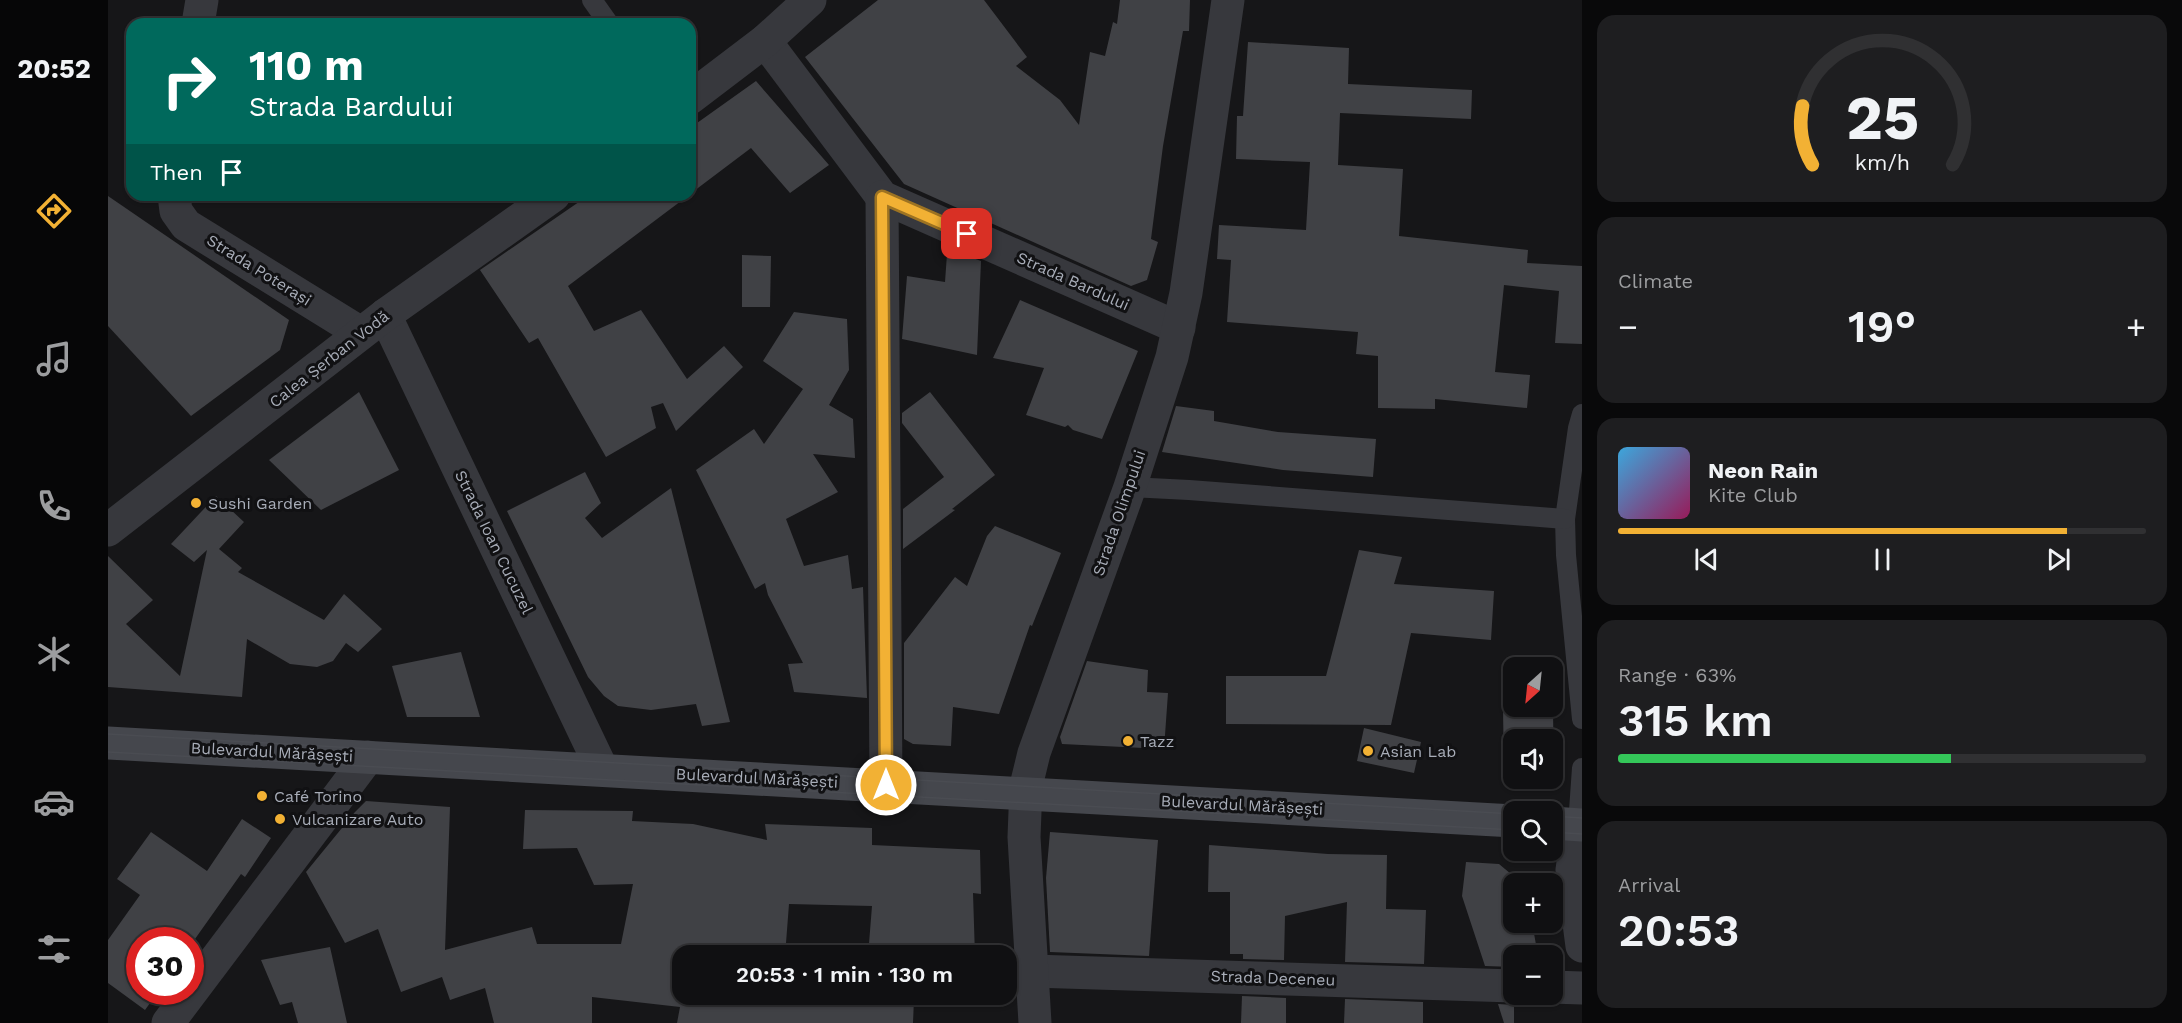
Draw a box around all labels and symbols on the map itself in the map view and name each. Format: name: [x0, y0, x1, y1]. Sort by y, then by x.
pin: [941, 208, 992, 259]
street label: Strada Poterași: [203, 230, 315, 310]
street label: Strada Bardului: [1014, 248, 1132, 314]
street label: Calea Șerban Vodă: [265, 306, 393, 412]
street label: Strada Olimpului: [1089, 448, 1149, 578]
street label: Strada Ioan Cucuzel: [451, 467, 537, 617]
place label: Sushi Garden: [208, 494, 312, 513]
marker: Sushi Garden: [189, 496, 203, 510]
north arrow: [1503, 657, 1563, 717]
place label: Tazz: [1140, 732, 1174, 751]
marker: Tazz: [1121, 734, 1135, 748]
street label: Bulevardul Mărășești: [190, 738, 354, 766]
place label: Asian Lab: [1380, 742, 1456, 761]
marker: Asian Lab: [1361, 744, 1375, 758]
position arrow: [854, 753, 918, 817]
street label: Bulevardul Mărășești: [675, 764, 839, 792]
place label: Café Torino: [274, 787, 362, 806]
marker: Café Torino: [255, 789, 269, 803]
street label: Bulevardul Mărășești: [1160, 791, 1324, 819]
place label: Vulcanizare Auto: [292, 810, 423, 829]
marker: Vulcanizare Auto: [273, 812, 287, 826]
speed limit sign: 30: [126, 927, 204, 1005]
street label: Strada Deceneu: [1210, 966, 1336, 990]

